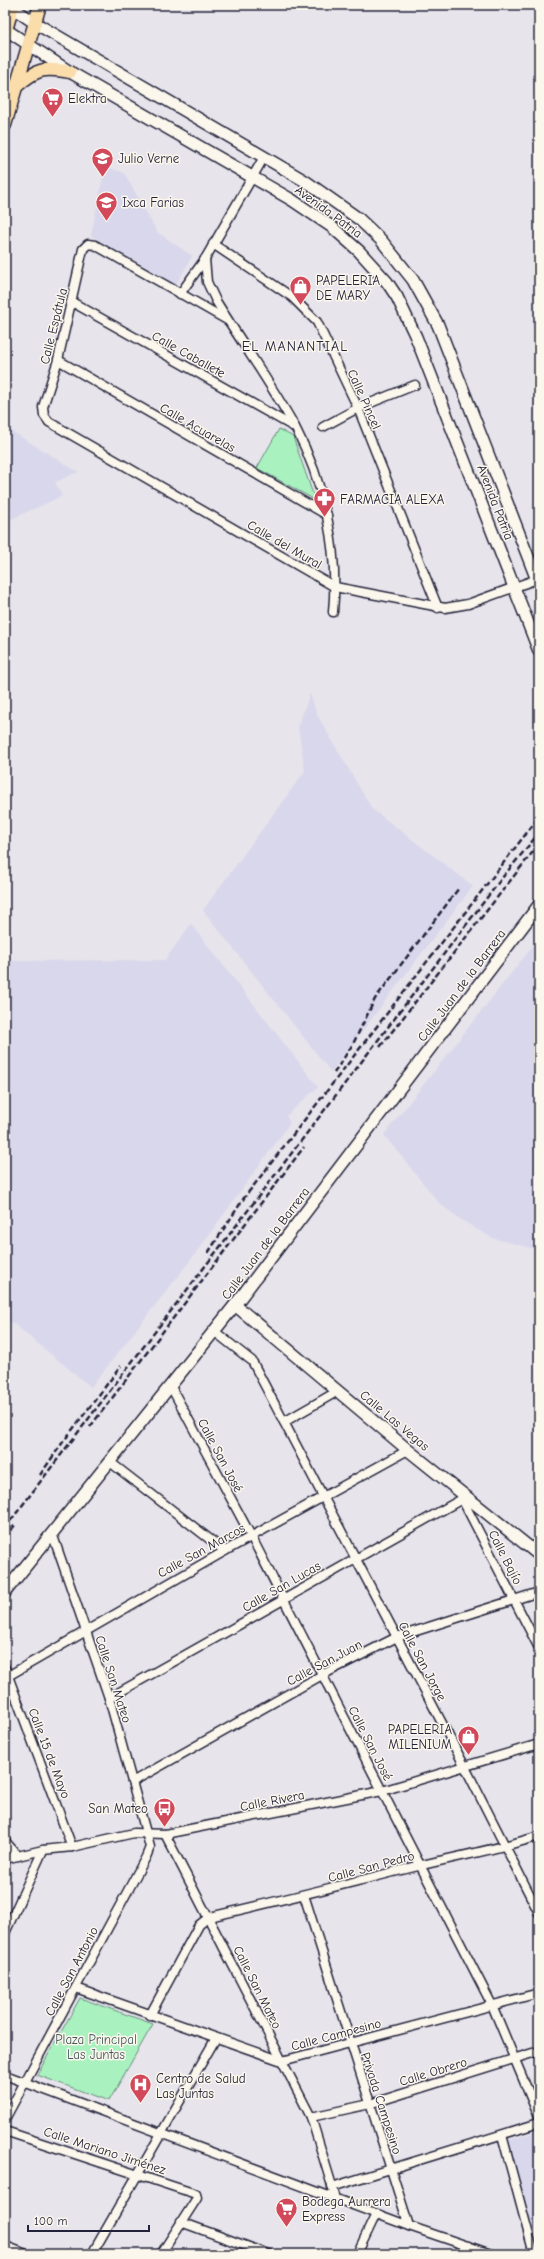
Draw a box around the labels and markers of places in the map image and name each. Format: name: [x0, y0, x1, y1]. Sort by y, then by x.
supermarket icon: Elektra: [39, 85, 65, 118]
place label: Elektra: [68, 91, 107, 106]
school or university icon: Julio Verne: [89, 145, 115, 178]
place label: Julio Verne: [118, 151, 180, 166]
school or university icon: Ixca Farias: [93, 189, 119, 222]
place label: Ixca Farias: [122, 195, 184, 210]
place label: PAPELERIA DE MARY: [316, 273, 381, 303]
shop icon: PAPELERIA DE MARY: [288, 274, 314, 307]
pharmacy icon: FARMACIA ALEXA: [312, 486, 338, 519]
place label: FARMACIA ALEXA: [340, 492, 445, 507]
place label: PAPELERIA MILENIUM: [388, 1722, 452, 1752]
shop icon: PAPELERIA MILENIUM: [455, 1723, 481, 1756]
bus stop icon: San Mateo: [151, 1795, 177, 1828]
place label: San Mateo: [88, 1801, 148, 1816]
place label: Centro de Salud Las Juntas: [156, 2071, 246, 2101]
hospital icon: Centro de Salud Las Juntas: [128, 2072, 154, 2105]
place label: Bodega Aurrera Express: [302, 2194, 391, 2224]
supermarket icon: Bodega Aurrera Express: [274, 2195, 300, 2228]

